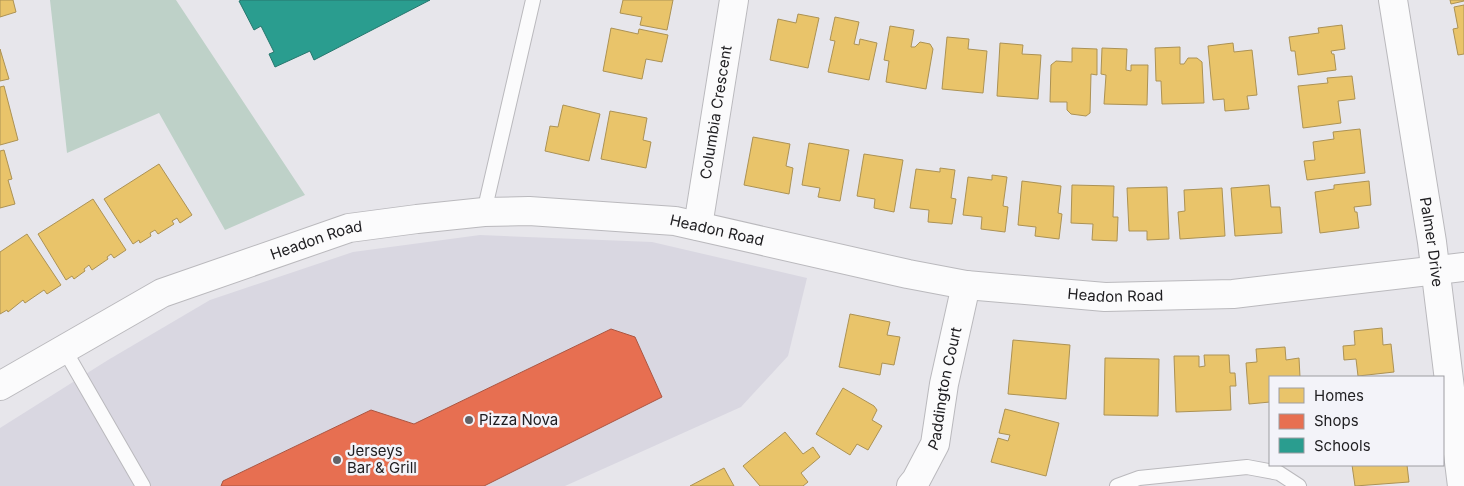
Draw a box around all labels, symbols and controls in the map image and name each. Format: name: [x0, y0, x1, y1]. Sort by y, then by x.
street label: Columbia Crescent: [696, 44, 736, 181]
street label: Palmer Drive: [1416, 196, 1447, 288]
street label: Headon Road: [668, 210, 766, 250]
street label: Headon Road: [268, 216, 363, 264]
street label: Headon Road: [1067, 284, 1164, 306]
street label: Paddington Court: [923, 325, 965, 453]
legend: [1269, 376, 1444, 466]
text: Homes: [1314, 386, 1364, 405]
place label: Pizza Nova: [479, 410, 558, 429]
text: Shops: [1314, 411, 1359, 430]
marker: Pizza Nova: [463, 414, 475, 426]
text: Schools: [1314, 436, 1371, 455]
place label: Jerseys Bar & Grill: [347, 441, 417, 477]
marker: Jerseys Bar & Grill: [331, 454, 343, 466]

